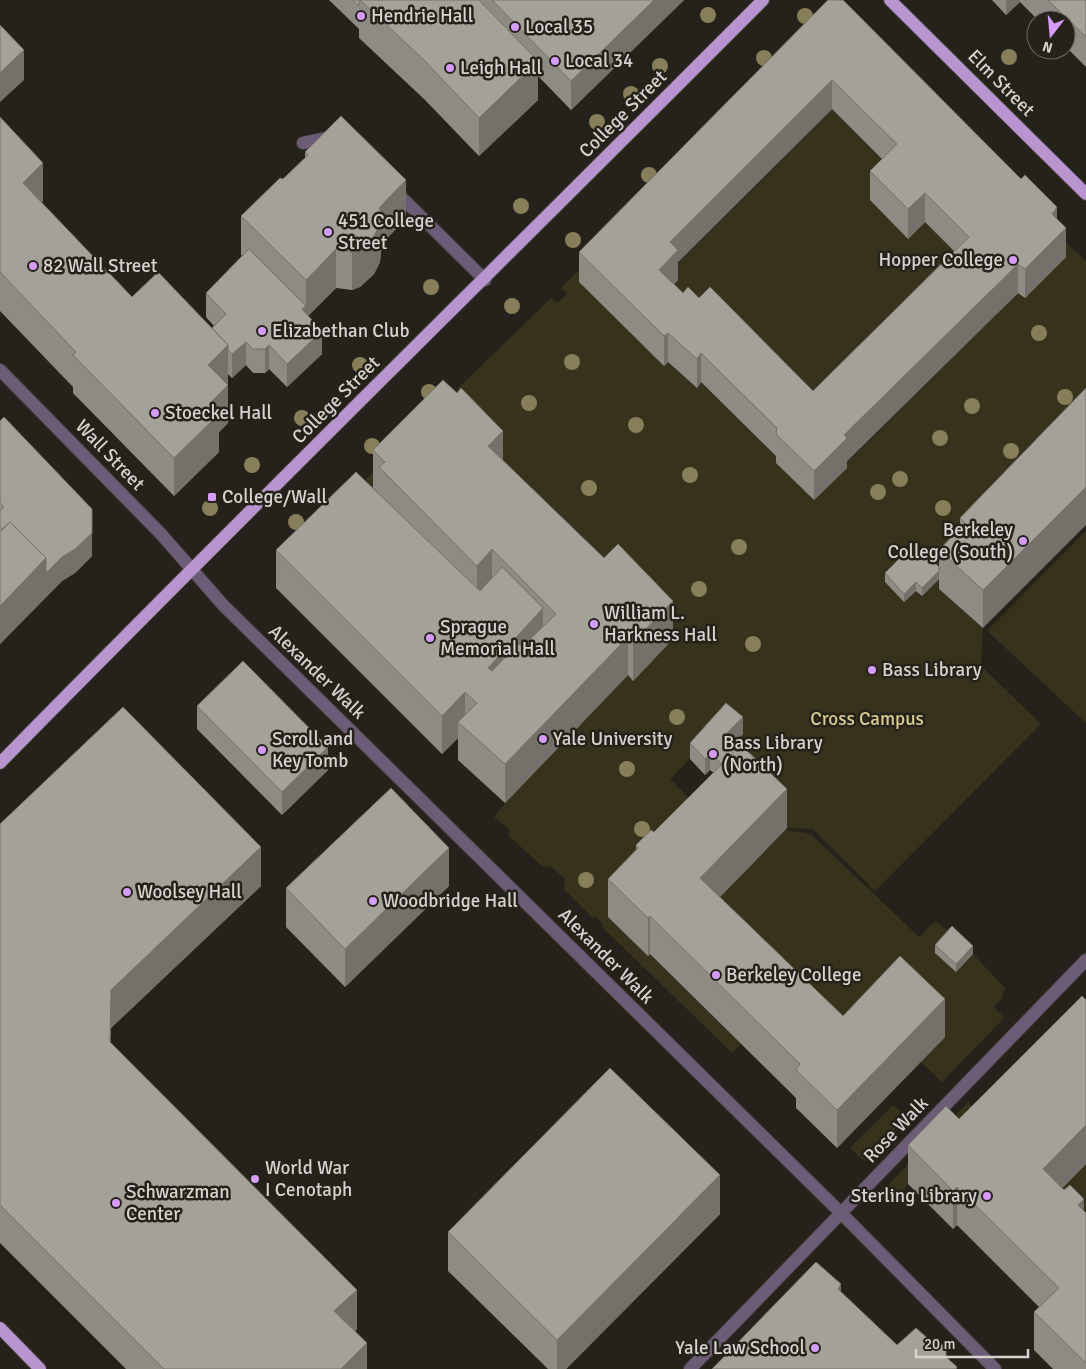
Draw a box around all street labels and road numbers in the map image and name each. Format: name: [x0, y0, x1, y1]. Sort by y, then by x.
street label: Elm Street: [962, 44, 1040, 122]
street label: College Street: [574, 65, 672, 163]
street label: College Street: [287, 351, 385, 449]
street label: Wall Street: [70, 414, 150, 496]
street label: Alexander Walk: [263, 620, 371, 725]
street label: Alexander Walk: [553, 903, 659, 1009]
street label: Rose Walk: [858, 1091, 934, 1168]

